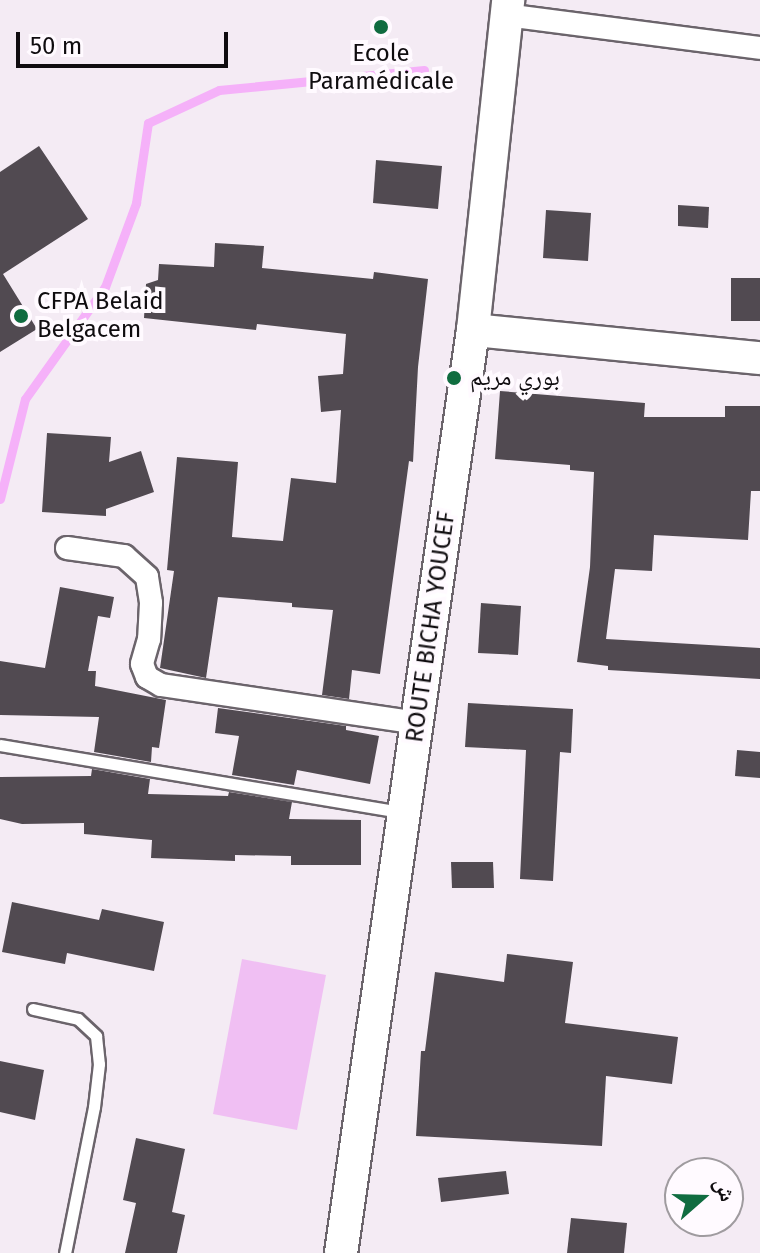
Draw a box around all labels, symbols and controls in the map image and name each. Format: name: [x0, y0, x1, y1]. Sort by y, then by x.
scale bar: [20, 16, 232, 66]
marker: Ecole Paramédicale: [372, 18, 390, 36]
text: 50 m: [30, 32, 82, 60]
place label: Ecole Paramédicale: [308, 40, 454, 96]
place label: CFPA Belaid Belgacem: [37, 288, 164, 344]
marker: CFPA Belaid Belgacem: [12, 307, 30, 325]
place label: بوري مريم: [470, 364, 560, 392]
marker: بوري مريم: [445, 369, 463, 387]
street label: ROUTE BICHA YOUCEF: [401, 510, 461, 744]
north arrow: [664, 1157, 744, 1237]
text: ش: [708, 1174, 742, 1205]

